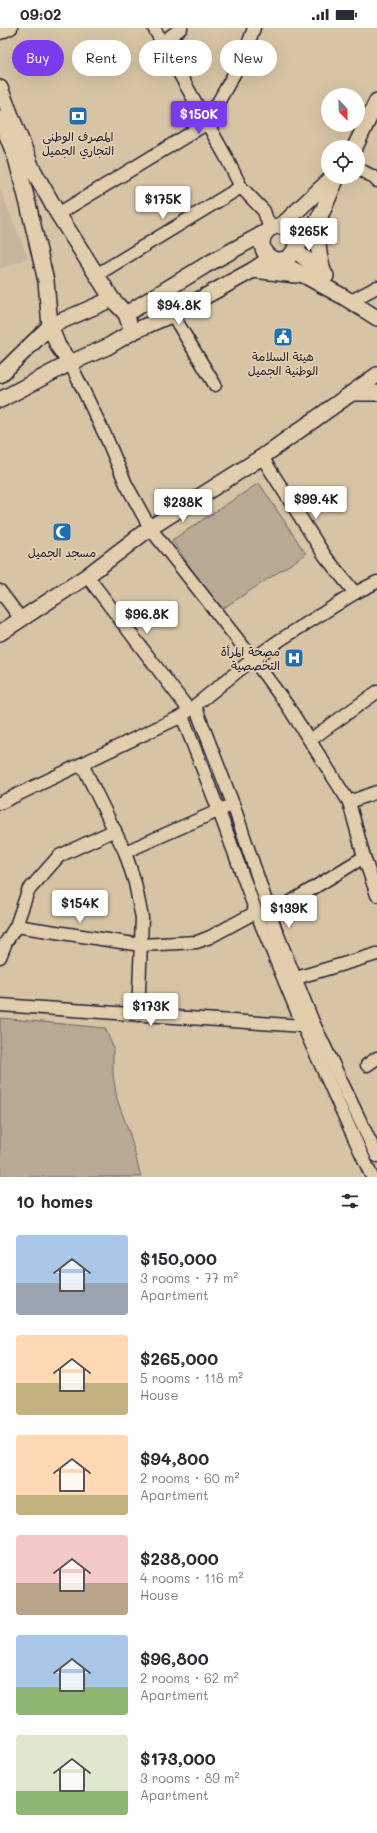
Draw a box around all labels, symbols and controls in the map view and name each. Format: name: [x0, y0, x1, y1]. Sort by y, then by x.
text: 09:02: [20, 4, 61, 24]
chip: Buy: [12, 40, 64, 76]
chip: Rent: [72, 40, 131, 76]
chip: Filters: [139, 40, 212, 76]
chip: New: [220, 40, 277, 76]
north arrow: [321, 88, 365, 132]
map controls: [321, 88, 365, 184]
pin: $150K: [171, 101, 227, 135]
bank icon: المصرف الوطني التجاري الجميل: [67, 105, 89, 127]
text: $150K: [180, 105, 218, 122]
place label: المصرف الوطني التجاري الجميل: [42, 128, 114, 160]
button: locate: [321, 140, 365, 184]
pin: $175K: [135, 186, 191, 220]
text: $175K: [144, 190, 182, 207]
pin: $265K: [281, 218, 337, 252]
text: $265K: [289, 222, 329, 239]
pin: $94.8K: [146, 292, 212, 326]
text: $94.8K: [157, 296, 201, 313]
public building icon: هيئة السلامة الوطنية الجميل: [272, 326, 294, 348]
place label: هيئة السلامة الوطنية الجميل: [248, 348, 318, 379]
pin: $99.4K: [283, 486, 349, 520]
pin: $238K: [155, 489, 211, 523]
text: $99.4K: [294, 490, 338, 507]
text: $238K: [163, 493, 203, 510]
mosque icon: مسجد الجميل: [51, 521, 73, 543]
place label: مسجد الجميل: [28, 544, 96, 561]
pin: $96.8K: [114, 601, 180, 635]
text: $96.8K: [125, 605, 169, 622]
place label: مصحة المرأة التخصصية: [221, 643, 280, 673]
hospital icon: مصحة المرأة التخصصية: [283, 647, 305, 669]
pin: $154K: [52, 890, 108, 924]
text: $154K: [61, 894, 99, 911]
pin: $139K: [261, 895, 317, 929]
text: $139K: [270, 899, 308, 916]
pin: $173K: [123, 993, 179, 1027]
text: $173K: [132, 997, 170, 1014]
text: 10 homes: [16, 1190, 93, 1212]
icon: filters: [339, 1190, 361, 1212]
text: $150,000: [140, 1247, 217, 1269]
icon: home: [48, 1251, 96, 1299]
text: 3 rooms · 77 m²: [140, 1269, 238, 1286]
text: Apartment: [140, 1286, 209, 1303]
text: $265,000: [140, 1347, 218, 1369]
icon: home: [48, 1351, 96, 1399]
text: 5 rooms · 118 m²: [140, 1369, 243, 1386]
text: House: [140, 1386, 178, 1403]
text: $94,800: [140, 1447, 209, 1469]
icon: home: [48, 1451, 96, 1499]
text: 2 rooms · 60 m²: [140, 1469, 239, 1486]
text: Apartment: [140, 1486, 209, 1503]
text: $238,000: [140, 1547, 219, 1569]
icon: home: [48, 1551, 96, 1599]
text: 4 rooms · 116 m²: [140, 1569, 243, 1586]
text: House: [140, 1586, 178, 1603]
text: $96,800: [140, 1647, 209, 1669]
icon: home: [48, 1651, 96, 1699]
text: 2 rooms · 62 m²: [140, 1669, 239, 1686]
text: Apartment: [140, 1686, 209, 1703]
text: $173,000: [140, 1747, 216, 1769]
icon: home: [48, 1751, 96, 1799]
text: 3 rooms · 89 m²: [140, 1769, 239, 1786]
text: Apartment: [140, 1786, 209, 1803]

